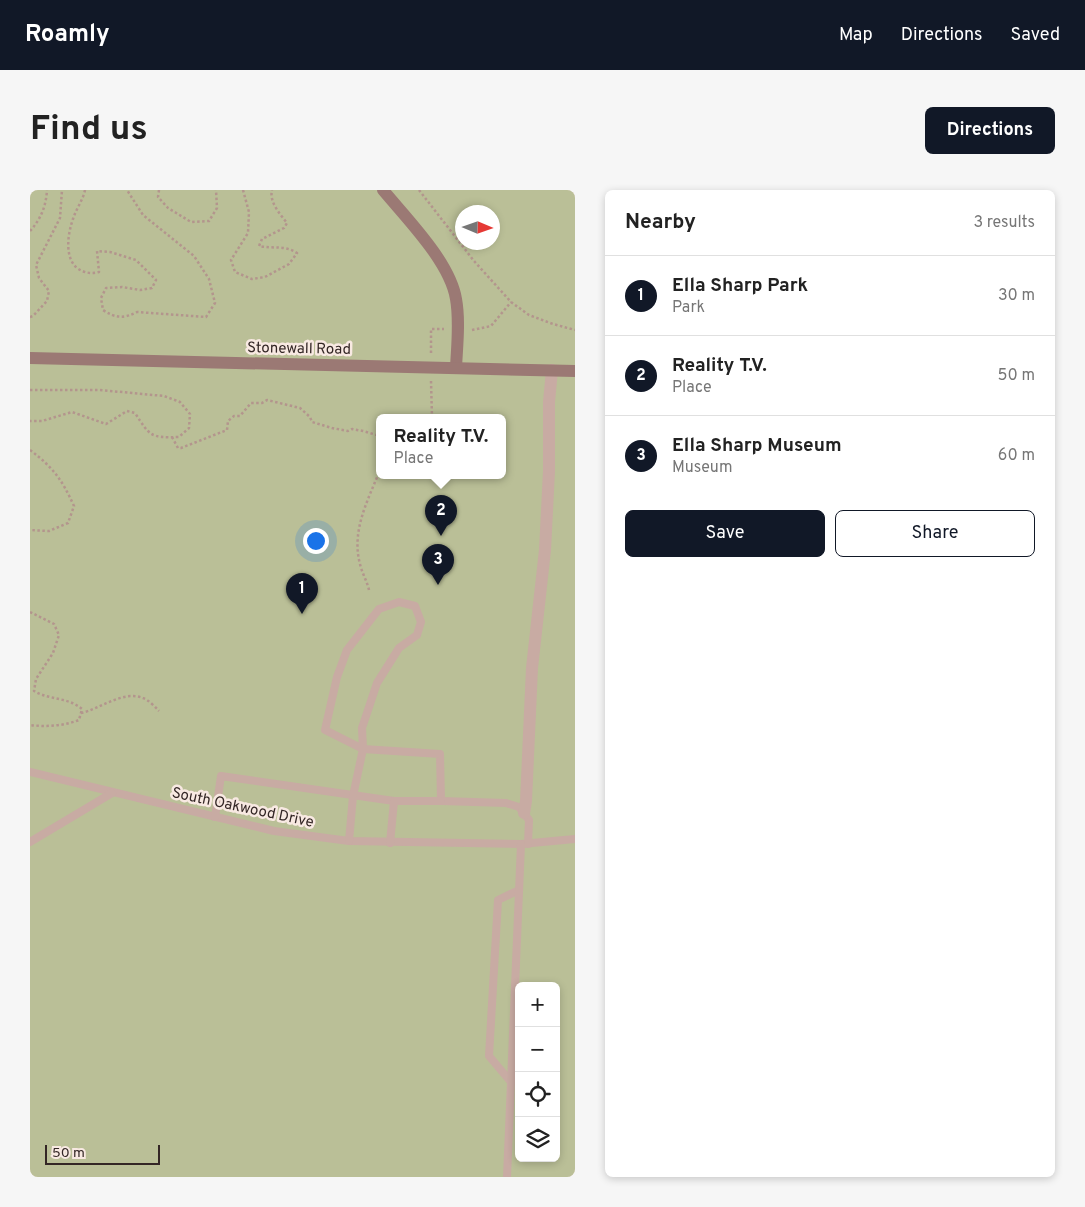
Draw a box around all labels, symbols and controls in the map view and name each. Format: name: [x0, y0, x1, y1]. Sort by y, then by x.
text: Roamly: [25, 20, 110, 50]
text: Map: [839, 24, 873, 47]
text: Directions: [901, 24, 983, 47]
text: Saved: [1011, 24, 1060, 47]
button: Directions: [925, 107, 1055, 154]
text: Find us: [30, 108, 148, 152]
north arrow: [455, 205, 500, 250]
text: Nearby: [625, 209, 696, 236]
text: 3 results: [973, 213, 1035, 233]
text: Ella Sharp Park: [672, 274, 808, 298]
text: 1: [638, 286, 644, 306]
text: 30 m: [998, 286, 1035, 306]
text: Park: [672, 298, 705, 318]
street label: Stonewall Road: [247, 339, 351, 360]
text: Reality T.V.: [672, 354, 767, 378]
text: 2: [636, 366, 646, 386]
text: 50 m: [998, 366, 1035, 386]
text: Place: [672, 378, 712, 398]
popup: [376, 414, 506, 479]
text: Reality T.V.: [394, 425, 488, 449]
text: Ella Sharp Museum: [672, 434, 842, 458]
text: 3: [636, 446, 646, 466]
text: 60 m: [998, 446, 1035, 466]
text: Place: [394, 449, 433, 469]
text: Museum: [672, 458, 733, 478]
pin: 2: [425, 495, 457, 536]
button: Save: [625, 510, 825, 557]
button: Share: [835, 510, 1035, 557]
your location: [303, 528, 329, 554]
pin: 3: [422, 544, 454, 585]
pin: 1: [286, 573, 318, 614]
street label: South Oakwood Drive: [170, 784, 315, 833]
map controls: [515, 982, 560, 1162]
button: +: [515, 982, 560, 1027]
button: −: [515, 1027, 560, 1072]
button: locate: [515, 1072, 560, 1117]
button: layers: [515, 1117, 560, 1162]
scale bar: [45, 1142, 160, 1165]
text: 50 m: [52, 1145, 85, 1162]

